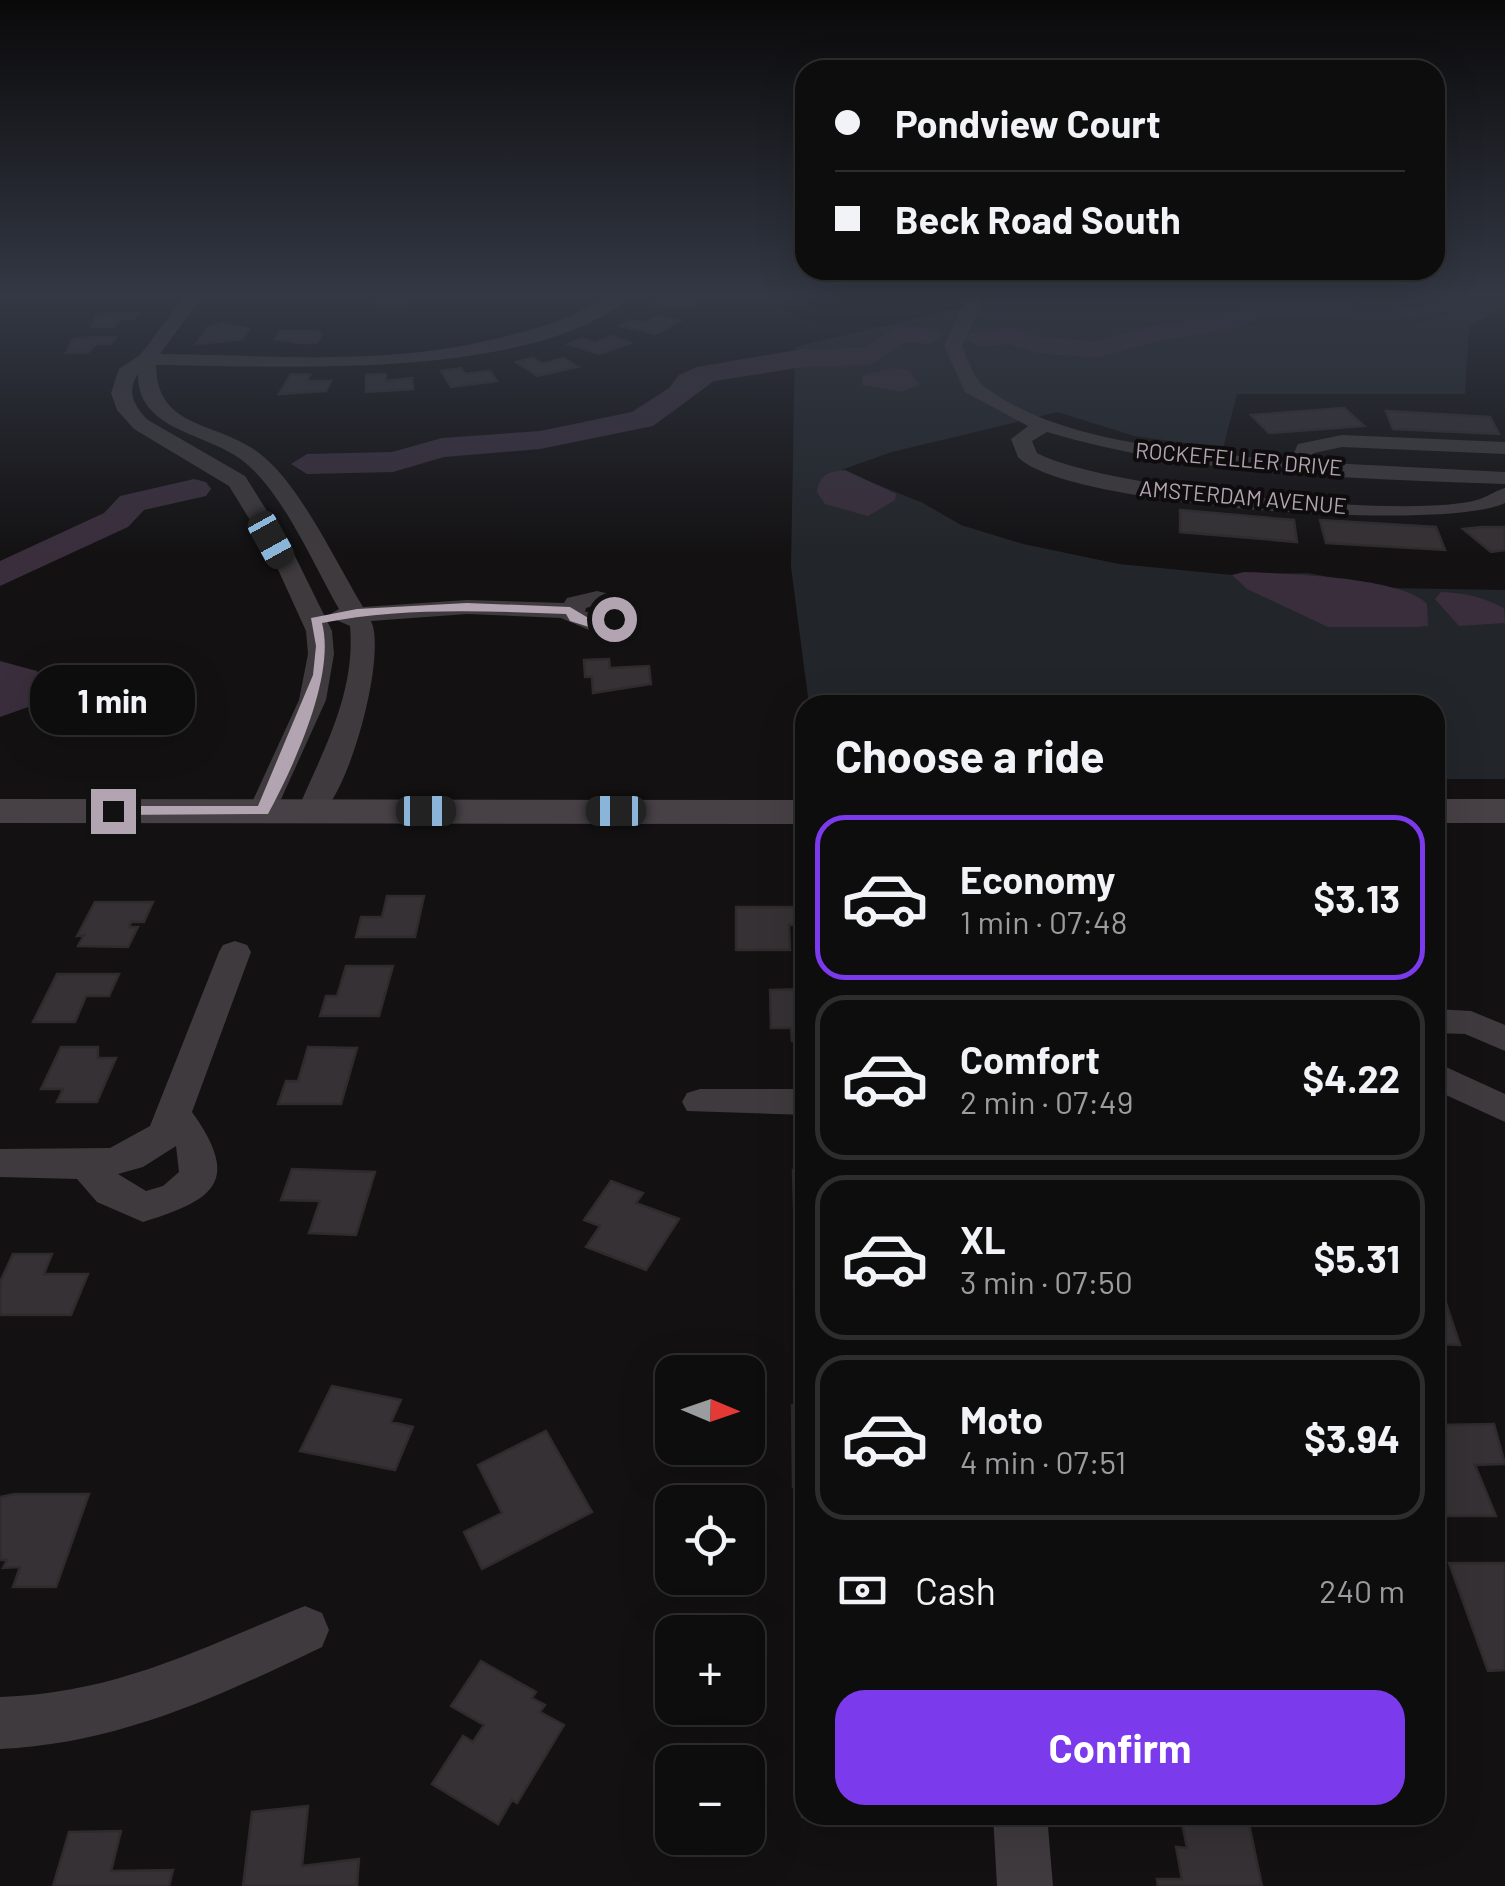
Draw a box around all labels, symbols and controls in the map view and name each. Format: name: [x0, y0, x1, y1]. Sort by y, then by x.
text: Pondview Court: [895, 100, 1161, 146]
text: Beck Road South: [895, 196, 1181, 242]
street label: ROCKEFELLER DRIVE: [1134, 436, 1344, 480]
street label: AMSTERDAM AVENUE: [1138, 474, 1348, 518]
car: [243, 506, 299, 574]
route start: [592, 597, 637, 642]
callout: 1 min: [31, 666, 196, 736]
text: 1 min: [77, 681, 148, 719]
text: Choose a ride: [835, 728, 1105, 782]
route end: [91, 789, 136, 834]
car: [396, 796, 456, 826]
car: [586, 796, 646, 826]
icon: car: [840, 853, 930, 943]
text: Economy: [960, 856, 1115, 902]
text: $3.13: [1314, 875, 1400, 921]
text: 1 min · 07:48: [960, 902, 1127, 940]
icon: car: [840, 1033, 930, 1123]
text: Comfort: [960, 1036, 1100, 1082]
text: $4.22: [1302, 1055, 1400, 1101]
text: 2 min · 07:49: [960, 1082, 1133, 1120]
icon: car: [840, 1213, 930, 1303]
text: XL: [960, 1216, 1006, 1262]
text: $5.31: [1314, 1235, 1400, 1281]
text: 3 min · 07:50: [960, 1262, 1133, 1300]
north arrow: [655, 1355, 765, 1465]
map controls: [655, 1355, 765, 1855]
icon: car: [840, 1393, 930, 1483]
text: Moto: [960, 1396, 1043, 1442]
text: $3.94: [1304, 1415, 1400, 1461]
text: 4 min · 07:51: [960, 1442, 1126, 1480]
button: locate: [655, 1485, 765, 1595]
icon: cash: [835, 1563, 890, 1618]
text: Cash: [915, 1567, 996, 1613]
text: 240 m: [1319, 1571, 1405, 1609]
button: +: [655, 1615, 765, 1725]
button: Confirm: [835, 1690, 1405, 1805]
button: −: [655, 1745, 765, 1855]

